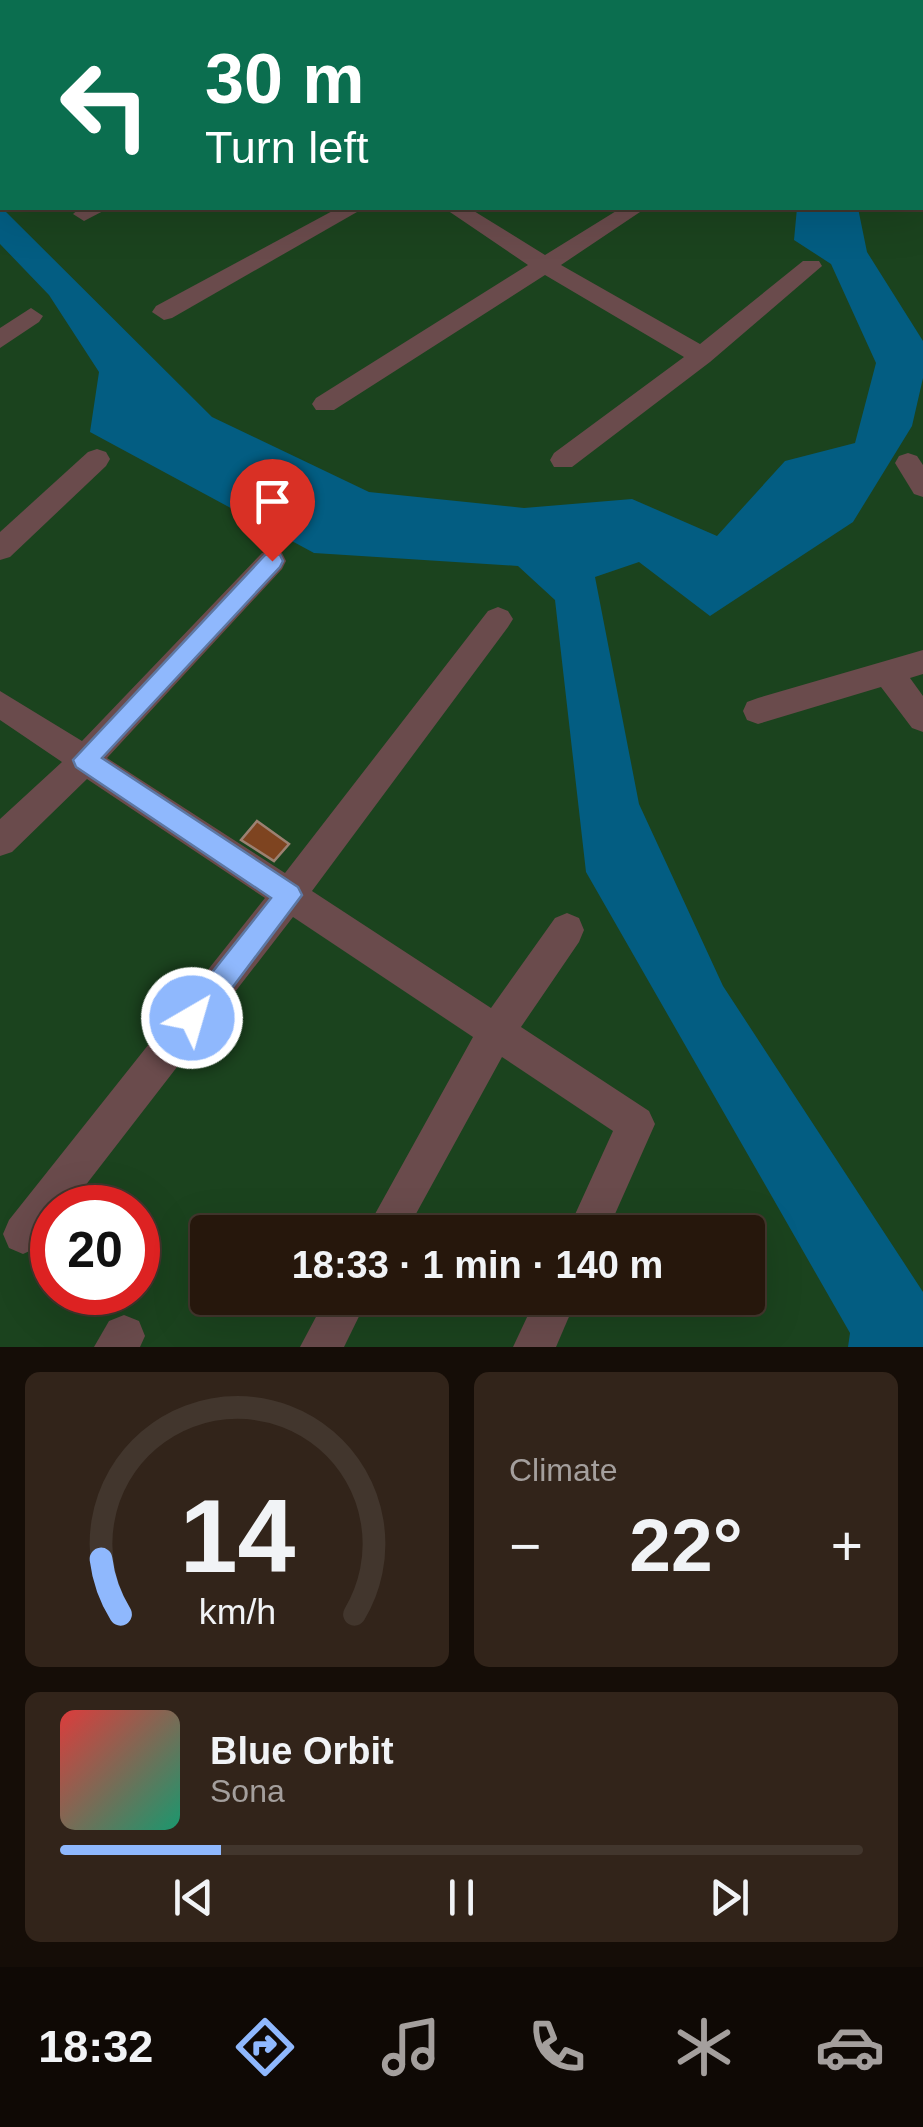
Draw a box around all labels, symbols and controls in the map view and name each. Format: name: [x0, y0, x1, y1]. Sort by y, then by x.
icon: left: [40, 40, 170, 170]
text: 30 m: [205, 40, 365, 118]
text: Turn left: [205, 122, 368, 173]
pin: [230, 459, 315, 562]
icon: arrive: [245, 474, 300, 529]
position arrow: [140, 966, 244, 1070]
speed limit sign: 20: [30, 1185, 160, 1315]
text: 18:33 · 1 min · 140 m: [292, 1244, 663, 1286]
text: Climate: [509, 1452, 617, 1488]
text: 14: [179, 1478, 295, 1594]
text: 22°: [629, 1503, 743, 1587]
text: −: [509, 1515, 541, 1577]
text: +: [831, 1515, 863, 1577]
text: km/h: [198, 1592, 276, 1632]
text: Blue Orbit: [210, 1730, 394, 1772]
text: Sona: [210, 1773, 285, 1809]
icon: previous: [166, 1870, 221, 1925]
icon: pause: [434, 1870, 489, 1925]
icon: next: [702, 1870, 757, 1925]
icon: directions: [230, 2012, 300, 2082]
icon: music: [376, 2012, 446, 2082]
icon: phone: [522, 2012, 592, 2082]
icon: climate: [669, 2012, 739, 2082]
icon: car: [815, 2012, 885, 2082]
text: 18:32: [38, 2021, 153, 2072]

